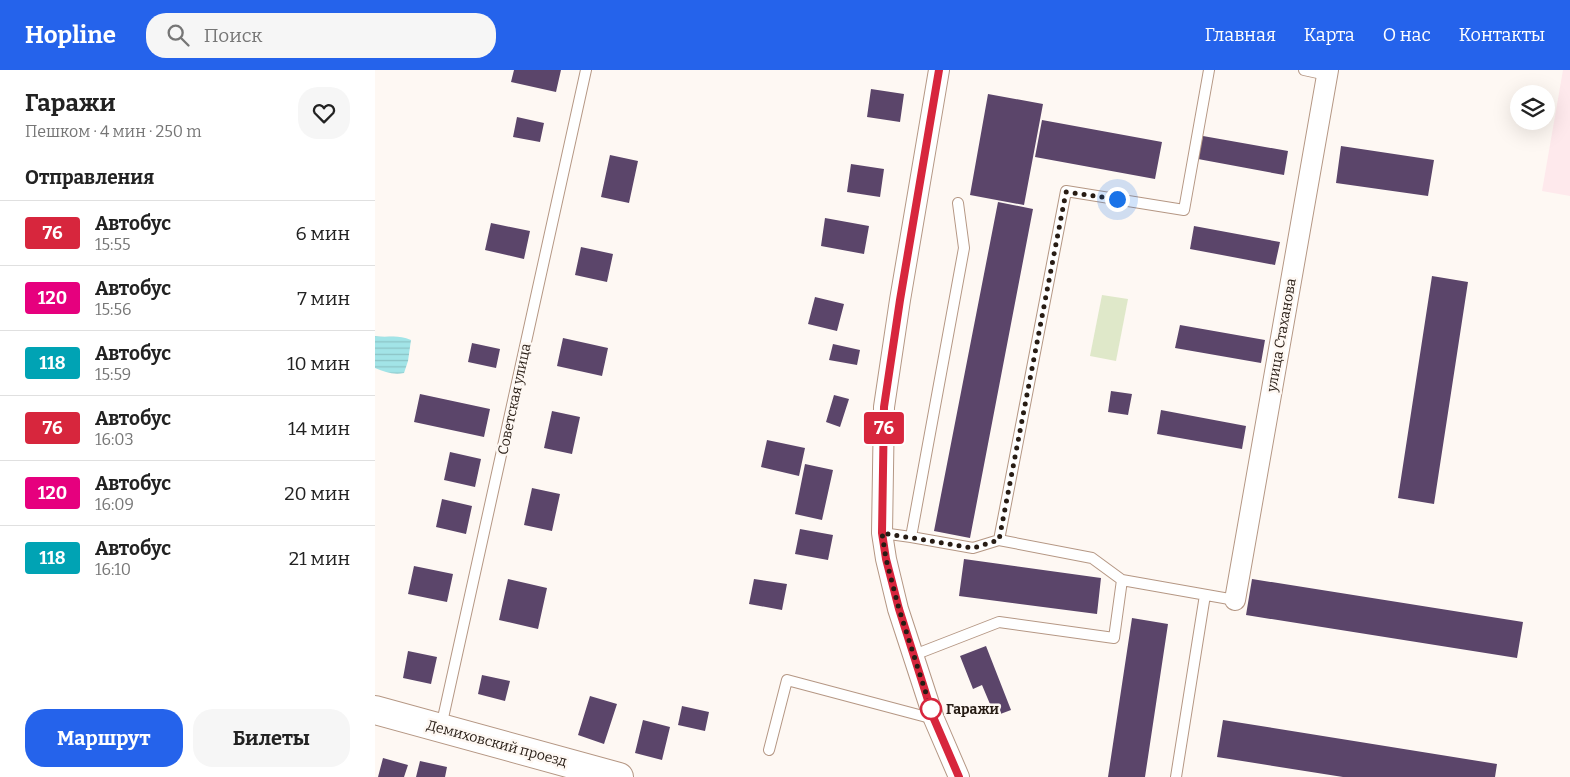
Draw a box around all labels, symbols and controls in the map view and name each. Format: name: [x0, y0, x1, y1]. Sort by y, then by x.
search box: [146, 13, 496, 58]
text: Hopline: [25, 21, 116, 49]
icon: search: [164, 21, 192, 49]
text: Поиск: [204, 24, 262, 47]
text: Главная: [1205, 24, 1276, 46]
text: Карта: [1304, 24, 1355, 46]
text: О нас: [1383, 24, 1431, 46]
text: Контакты: [1459, 24, 1545, 46]
map controls: [1510, 85, 1555, 130]
button: layers: [1510, 85, 1555, 130]
button: heart: [298, 87, 350, 139]
text: Гаражи: [25, 89, 116, 117]
text: Пешком · 4 мин · 250 m: [25, 122, 201, 141]
text: Отправления: [25, 166, 154, 189]
your location: [1105, 187, 1130, 212]
text: Автобус: [95, 212, 171, 235]
text: 76: [42, 222, 63, 244]
text: 6 мин: [296, 222, 350, 245]
text: 15:55: [95, 235, 131, 254]
text: Автобус: [95, 277, 171, 300]
street label: улица Стаханова: [1263, 277, 1300, 394]
text: 120: [38, 287, 67, 309]
text: 7 мин: [297, 287, 350, 310]
text: 15:56: [95, 300, 131, 319]
text: Автобус: [95, 342, 171, 365]
street label: Советская улица: [494, 342, 535, 456]
text: 118: [39, 352, 66, 374]
text: 10 мин: [287, 352, 350, 375]
text: 15:59: [95, 365, 131, 384]
text: Автобус: [95, 407, 171, 430]
line badge: 76: [861, 412, 907, 444]
text: 76: [42, 417, 63, 439]
text: 14 мин: [288, 417, 350, 440]
text: 76: [874, 417, 894, 439]
text: 16:03: [95, 430, 134, 449]
text: Автобус: [95, 472, 171, 495]
text: 120: [38, 482, 67, 504]
text: 20 мин: [284, 482, 350, 505]
text: 16:09: [95, 495, 134, 514]
text: Автобус: [95, 537, 171, 560]
text: 118: [39, 547, 66, 569]
text: 21 мин: [289, 547, 350, 570]
text: 16:10: [95, 560, 131, 579]
marker: Гаражи: [920, 698, 942, 720]
place label: Гаражи: [946, 701, 999, 718]
button: Маршрут: [25, 709, 183, 767]
button: Билеты: [193, 709, 350, 767]
street label: Демиховский проезд: [425, 717, 569, 771]

